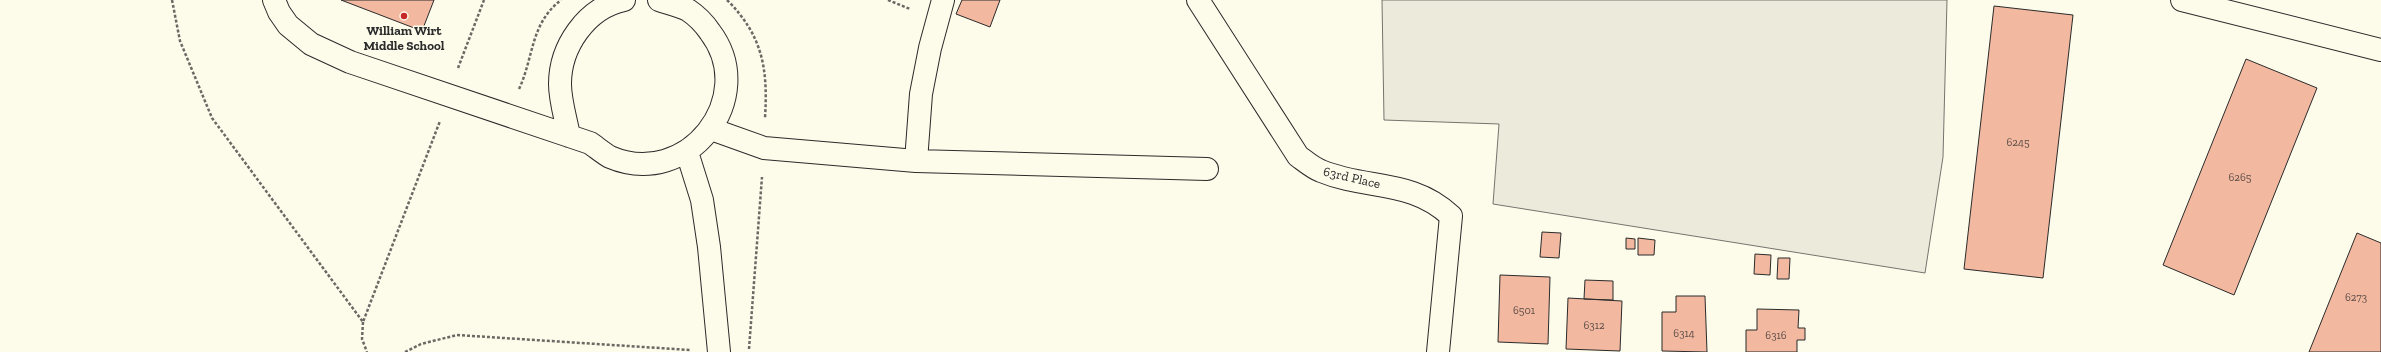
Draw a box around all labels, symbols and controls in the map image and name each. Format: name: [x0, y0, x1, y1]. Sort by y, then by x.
marker: William Wirt Middle School: [399, 11, 409, 21]
place label: William Wirt Middle School: [364, 23, 445, 53]
house number: 6245: [2006, 136, 2030, 149]
street label: 63rd Place: [1322, 164, 1382, 191]
house number: 6265: [2229, 171, 2252, 184]
house number: 6273: [2345, 291, 2367, 304]
house number: 6501: [1513, 304, 1536, 317]
house number: 6312: [1583, 319, 1605, 332]
house number: 6314: [1673, 327, 1695, 340]
house number: 6316: [1765, 329, 1787, 342]

